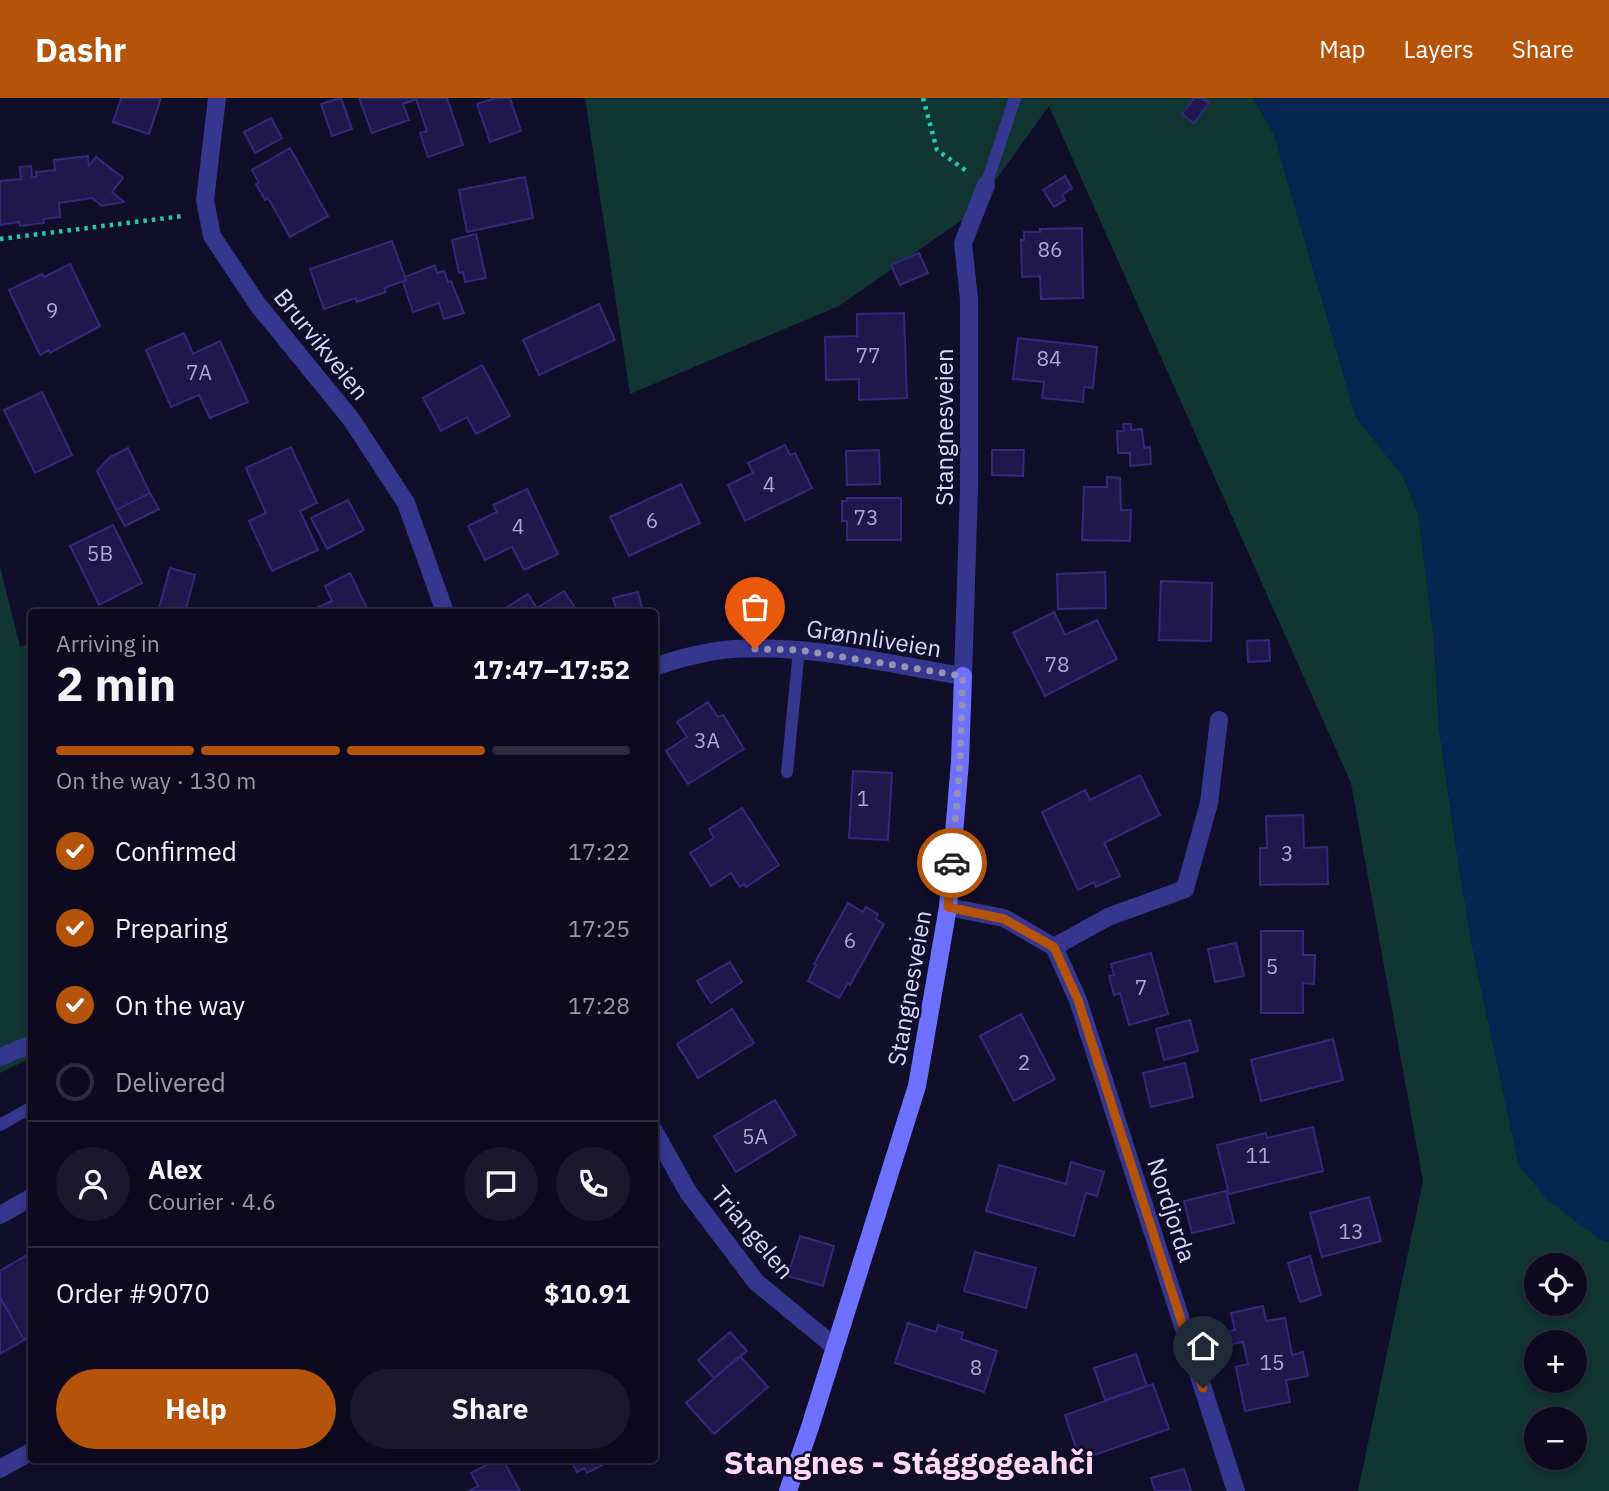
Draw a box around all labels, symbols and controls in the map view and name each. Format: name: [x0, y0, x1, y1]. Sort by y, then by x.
text: Dashr: [35, 28, 126, 71]
text: Map: [1319, 33, 1366, 65]
text: Layers: [1404, 33, 1474, 65]
text: Share: [1512, 33, 1574, 65]
house number: 86: [1037, 235, 1063, 263]
street label: Brurvikveien: [267, 282, 377, 406]
house number: 9: [46, 296, 58, 324]
house number: 77: [855, 341, 881, 369]
house number: 84: [1036, 344, 1062, 372]
street label: Stangnesveien: [928, 348, 960, 506]
house number: 7A: [186, 358, 212, 386]
house number: 4: [763, 470, 775, 498]
house number: 73: [853, 503, 879, 531]
house number: 6: [646, 506, 658, 534]
house number: 4: [512, 512, 524, 540]
house number: 5B: [87, 539, 113, 567]
pin: [725, 577, 785, 649]
icon: bag: [736, 588, 774, 626]
street label: Grønnliveien: [804, 612, 944, 664]
text: Arriving in: [56, 628, 160, 658]
house number: 78: [1044, 650, 1070, 678]
text: 17:47–17:52: [473, 652, 630, 686]
text: 2 min: [56, 654, 176, 714]
house number: 3A: [694, 726, 720, 754]
text: On the way · 130 m: [56, 765, 256, 795]
house number: 1: [857, 784, 869, 812]
courier: [917, 828, 987, 898]
icon: check: [56, 832, 94, 870]
text: Confirmed: [115, 834, 237, 868]
text: 17:22: [568, 836, 630, 866]
house number: 3: [1281, 839, 1293, 867]
icon: car: [933, 844, 971, 882]
street label: Stangnesveien: [880, 908, 938, 1068]
icon: check: [56, 909, 94, 947]
text: Preparing: [115, 911, 228, 945]
text: 17:25: [568, 913, 630, 943]
house number: 6: [844, 926, 856, 954]
house number: 5: [1266, 952, 1278, 980]
house number: 7: [1135, 973, 1147, 1001]
icon: check: [56, 986, 94, 1024]
text: On the way: [115, 988, 245, 1022]
text: 17:28: [568, 990, 630, 1020]
house number: 2: [1018, 1048, 1030, 1076]
text: Delivered: [115, 1065, 226, 1099]
house number: 5A: [742, 1122, 768, 1150]
house number: 11: [1245, 1141, 1271, 1169]
button: person: [56, 1147, 130, 1221]
button: chat: [464, 1147, 538, 1221]
button: phone: [556, 1147, 630, 1221]
text: Alex: [148, 1152, 202, 1186]
street label: Nordjorda: [1140, 1154, 1204, 1266]
street label: Triangelen: [704, 1178, 802, 1286]
text: Courier · 4.6: [148, 1186, 276, 1216]
house number: 13: [1338, 1217, 1364, 1245]
map controls: [1524, 1253, 1587, 1470]
button: locate: [1524, 1253, 1587, 1316]
text: Order #9070: [56, 1276, 210, 1310]
text: $10.91: [544, 1276, 630, 1310]
pin: [1173, 1316, 1233, 1388]
icon: home: [1184, 1327, 1222, 1365]
button: +: [1524, 1330, 1587, 1393]
house number: 15: [1259, 1348, 1285, 1376]
house number: 8: [970, 1353, 982, 1381]
button: Help: [56, 1369, 336, 1449]
button: Share: [350, 1369, 630, 1449]
button: −: [1524, 1407, 1587, 1470]
district label: Stangnes - Stággogeahči: [724, 1441, 1094, 1483]

